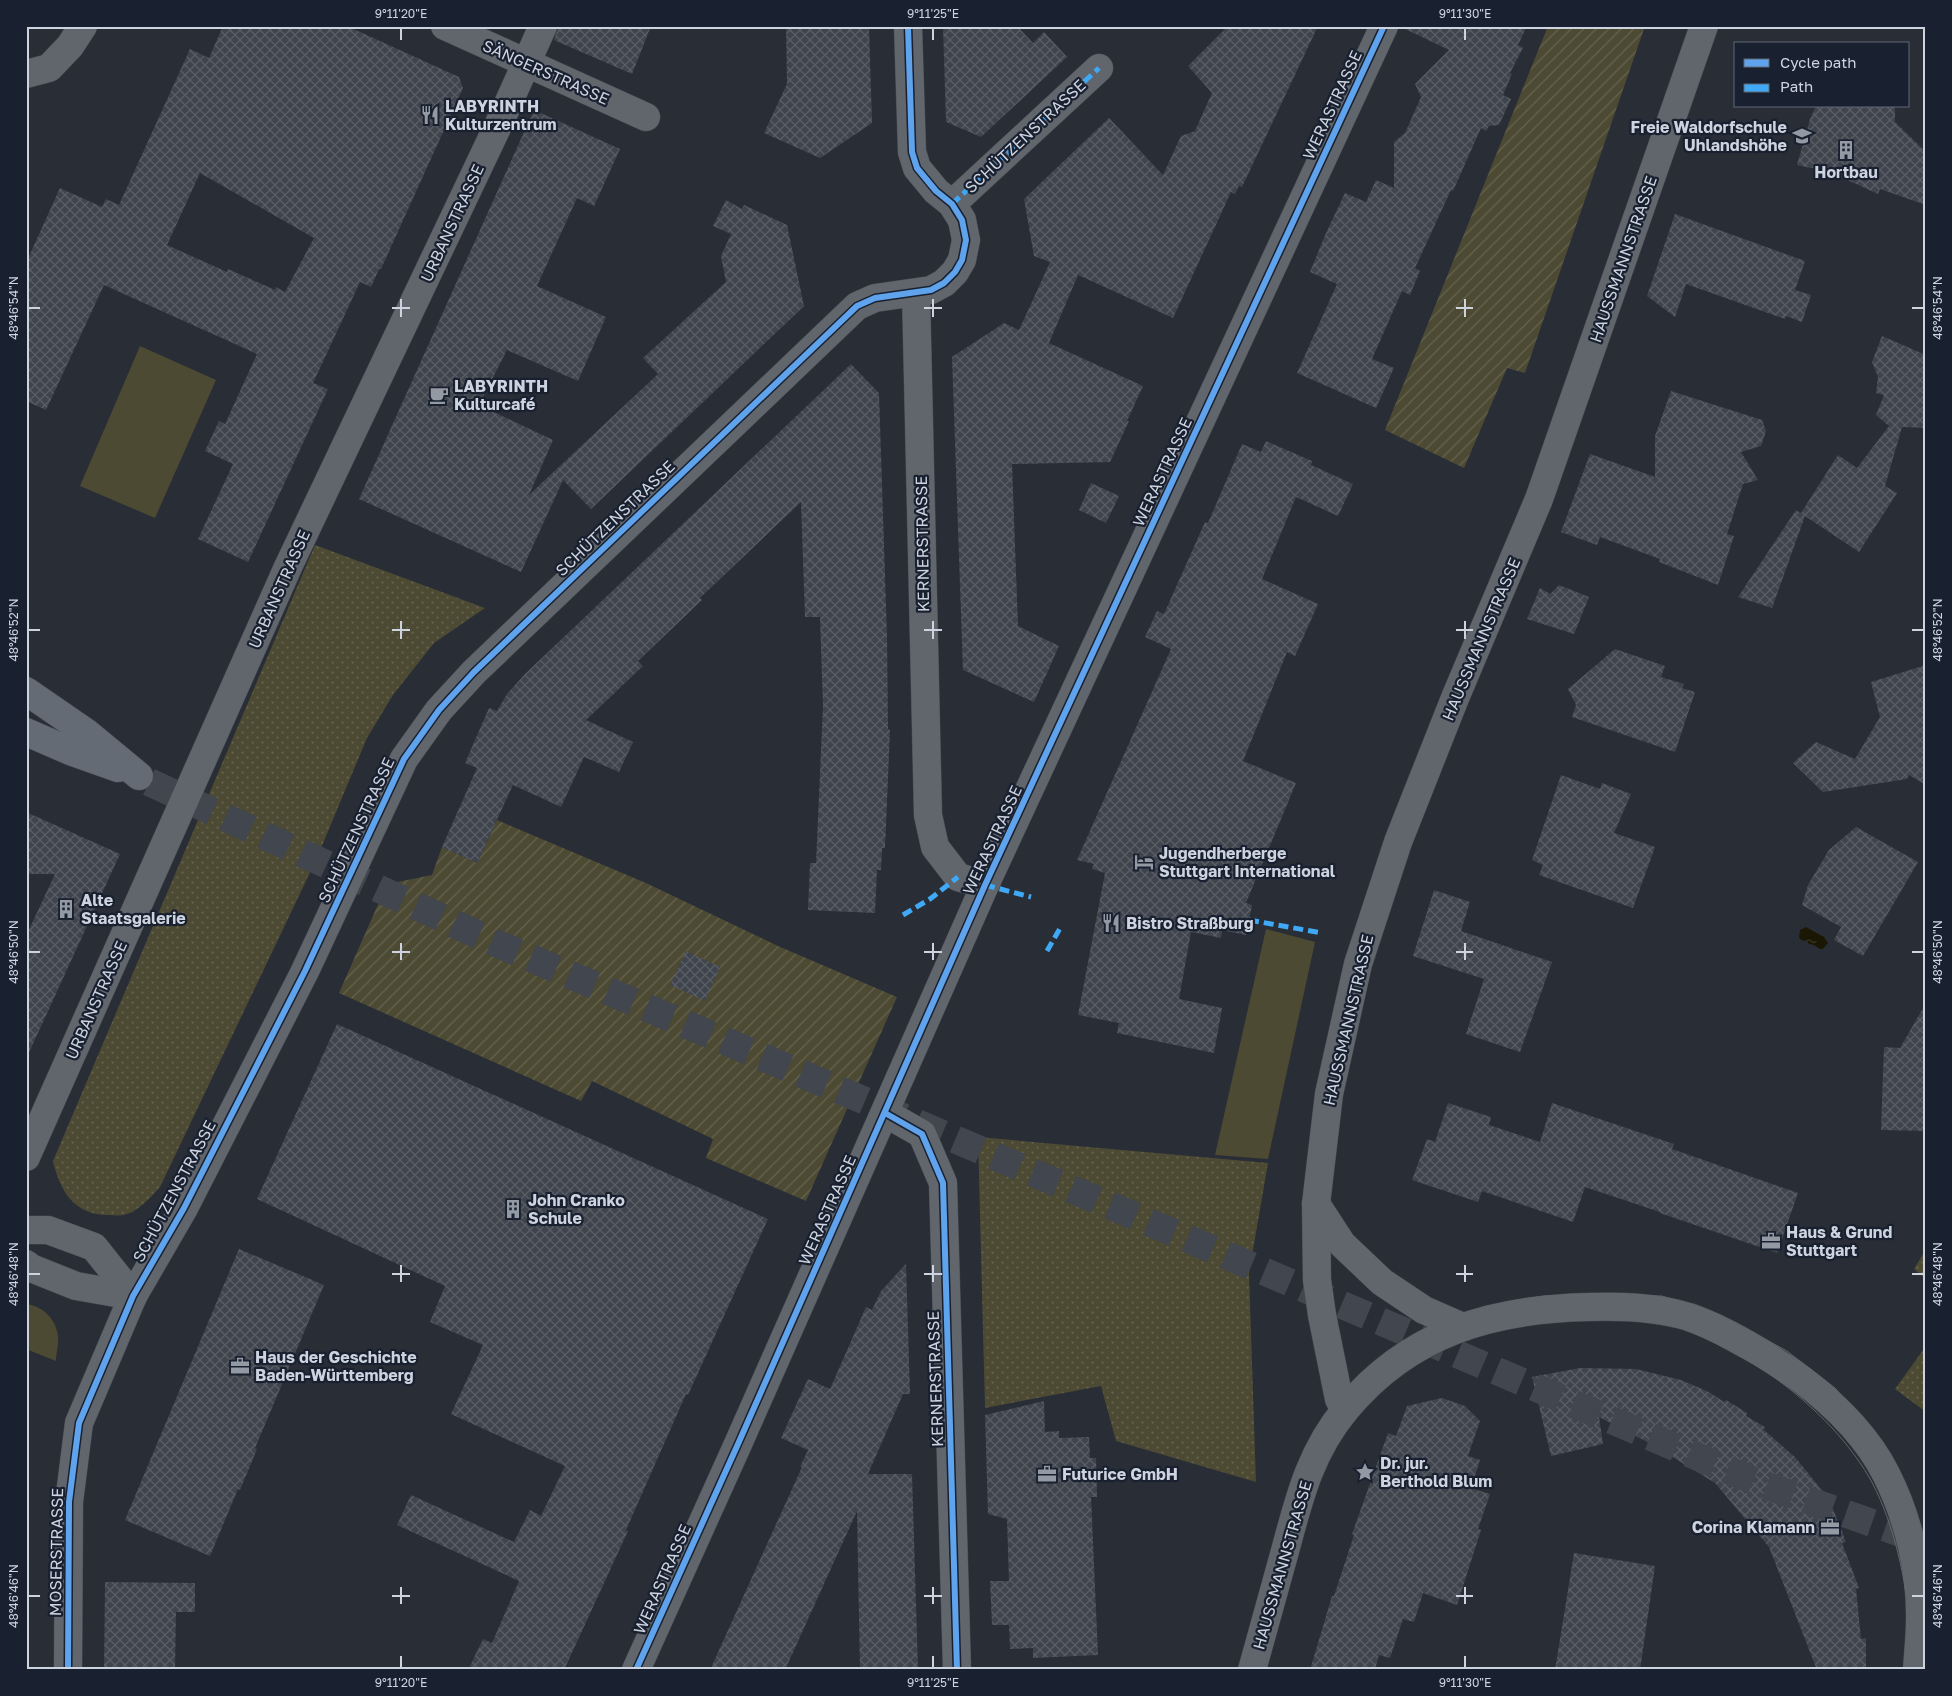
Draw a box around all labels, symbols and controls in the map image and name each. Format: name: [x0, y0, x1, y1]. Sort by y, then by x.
text: 9°11'20"E: [375, 6, 427, 21]
text: 9°11'25"E: [907, 6, 959, 21]
text: 9°11'30"E: [1439, 6, 1491, 21]
street label: SÄNGERSTRASSE: [480, 35, 612, 109]
legend: [1734, 42, 1910, 108]
street label: WERASTRASSE: [1298, 47, 1366, 163]
text: Cycle path: [1780, 53, 1856, 71]
street label: SCHÜTZENSTRASSE: [960, 75, 1090, 197]
text: Path: [1780, 77, 1813, 95]
place label: LABYRINTH Kulturzentrum: [445, 96, 557, 134]
restaurant icon: LABYRINTH Kulturzentrum: [419, 104, 441, 126]
place label: Freie Waldorfschule Uhlandshöhe: [1631, 117, 1787, 155]
school or university icon: Freie Waldorfschule Uhlandshöhe: [1791, 125, 1813, 147]
building icon: Hortbau: [1835, 139, 1857, 161]
street label: URBANSTRASSE: [416, 161, 488, 285]
place label: Hortbau: [1814, 162, 1878, 182]
street label: HAUSSMANNSTRASSE: [1585, 173, 1661, 345]
text: 48°46'54"N: [6, 276, 21, 340]
text: 48°46'54"N: [1930, 276, 1945, 340]
place label: LABYRINTH Kulturcafé: [454, 376, 548, 414]
cafe icon: LABYRINTH Kulturcafé: [428, 384, 450, 406]
street label: WERASTRASSE: [1128, 414, 1196, 530]
street label: SCHÜTZENSTRASSE: [551, 456, 679, 580]
street label: KERNERSTRASSE: [911, 476, 933, 612]
street label: URBANSTRASSE: [244, 527, 314, 651]
street label: HAUSSMANNSTRASSE: [1438, 555, 1524, 723]
text: 48°46'52"N: [6, 598, 21, 662]
text: 48°46'52"N: [1930, 598, 1945, 662]
street label: SCHÜTZENSTRASSE: [314, 754, 398, 906]
street label: WERASTRASSE: [958, 782, 1026, 898]
place label: Jugendherberge Stuttgart International: [1159, 843, 1336, 881]
hotel icon: Jugendherberge Stuttgart International: [1133, 851, 1155, 873]
place label: Alte Staatsgalerie: [81, 890, 186, 928]
building icon: Alte Staatsgalerie: [55, 898, 77, 920]
restaurant icon: Bistro Straßburg: [1100, 912, 1122, 934]
place label: Bistro Straßburg: [1126, 913, 1254, 933]
text: 48°46'50"N: [6, 920, 21, 984]
text: 48°46'50"N: [1930, 920, 1945, 984]
street label: HAUSSMANNSTRASSE: [1319, 932, 1377, 1108]
street label: URBANSTRASSE: [61, 938, 131, 1062]
street label: SCHÜTZENSTRASSE: [128, 1117, 220, 1265]
street label: WERASTRASSE: [794, 1152, 860, 1268]
place label: John Cranko Schule: [528, 1190, 625, 1228]
building icon: John Cranko Schule: [502, 1198, 524, 1220]
place label: Haus & Grund Stuttgart: [1786, 1222, 1892, 1260]
office icon: Haus & Grund Stuttgart: [1760, 1230, 1782, 1252]
text: 48°46'48"N: [6, 1242, 21, 1306]
text: 48°46'48"N: [1930, 1242, 1945, 1306]
street label: KERNERSTRASSE: [923, 1311, 947, 1447]
place label: Haus der Geschichte Baden-Württemberg: [255, 1347, 417, 1385]
office icon: Haus der Geschichte Baden-Württemberg: [229, 1355, 251, 1377]
place label: Dr. jur. Berthold Blum: [1380, 1453, 1492, 1491]
place icon: Dr. jur. Berthold Blum: [1354, 1461, 1376, 1483]
office icon: Futurice GmbH: [1036, 1463, 1058, 1485]
place label: Futurice GmbH: [1062, 1464, 1178, 1484]
street label: HAUSSMANNSTRASSE: [1248, 1478, 1316, 1652]
street label: MOSERSTRASSE: [45, 1488, 67, 1616]
office icon: Corina Klamann: [1819, 1516, 1841, 1538]
place label: Corina Klamann: [1692, 1517, 1815, 1537]
street label: WERASTRASSE: [629, 1521, 695, 1637]
text: 48°46'46"N: [6, 1564, 21, 1628]
text: 48°46'46"N: [1930, 1564, 1945, 1628]
text: 9°11'20"E: [375, 1675, 427, 1690]
text: 9°11'25"E: [907, 1675, 959, 1690]
text: 9°11'30"E: [1439, 1675, 1491, 1690]

